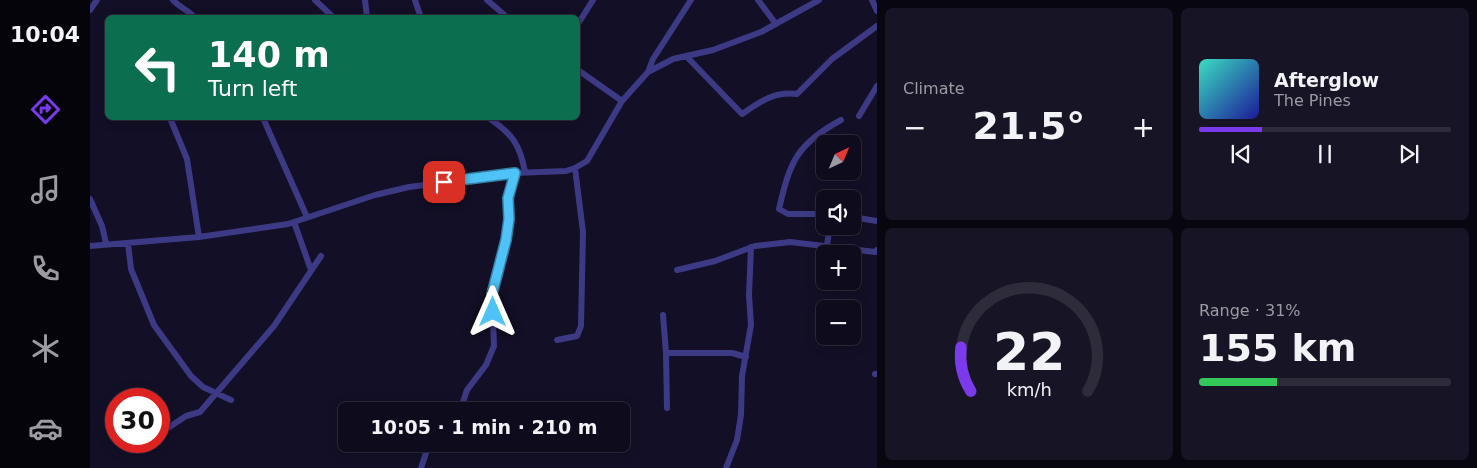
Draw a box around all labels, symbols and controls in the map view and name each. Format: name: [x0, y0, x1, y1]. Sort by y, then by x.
text: 10:04: [10, 22, 80, 47]
icon: left: [125, 35, 190, 100]
text: 140 m: [208, 35, 330, 75]
text: Afterglow: [1274, 69, 1379, 91]
text: Turn left: [208, 76, 297, 101]
text: Climate: [903, 79, 965, 98]
text: The Pines: [1274, 91, 1351, 110]
icon: directions: [28, 92, 63, 127]
text: 21.5°: [973, 104, 1085, 148]
text: −: [903, 111, 926, 144]
text: +: [1132, 111, 1155, 144]
north arrow: [816, 135, 861, 180]
map controls: [816, 135, 861, 345]
icon: previous: [1227, 140, 1255, 168]
icon: pause: [1311, 140, 1339, 168]
icon: next: [1395, 140, 1423, 168]
pin: [423, 161, 465, 203]
icon: arrive: [430, 168, 458, 196]
icon: music: [28, 172, 63, 207]
button: sound: [816, 190, 861, 235]
button: +: [816, 245, 861, 290]
icon: phone: [28, 251, 63, 286]
position arrow: [466, 285, 518, 337]
button: −: [816, 300, 861, 345]
text: Range · 31%: [1199, 301, 1301, 320]
text: 22: [993, 322, 1065, 382]
text: 155 km: [1199, 326, 1356, 370]
icon: climate: [28, 331, 63, 366]
text: km/h: [1006, 379, 1052, 400]
speed limit sign: 30: [105, 388, 170, 453]
icon: car: [28, 411, 63, 446]
text: 10:05 · 1 min · 210 m: [370, 416, 598, 438]

